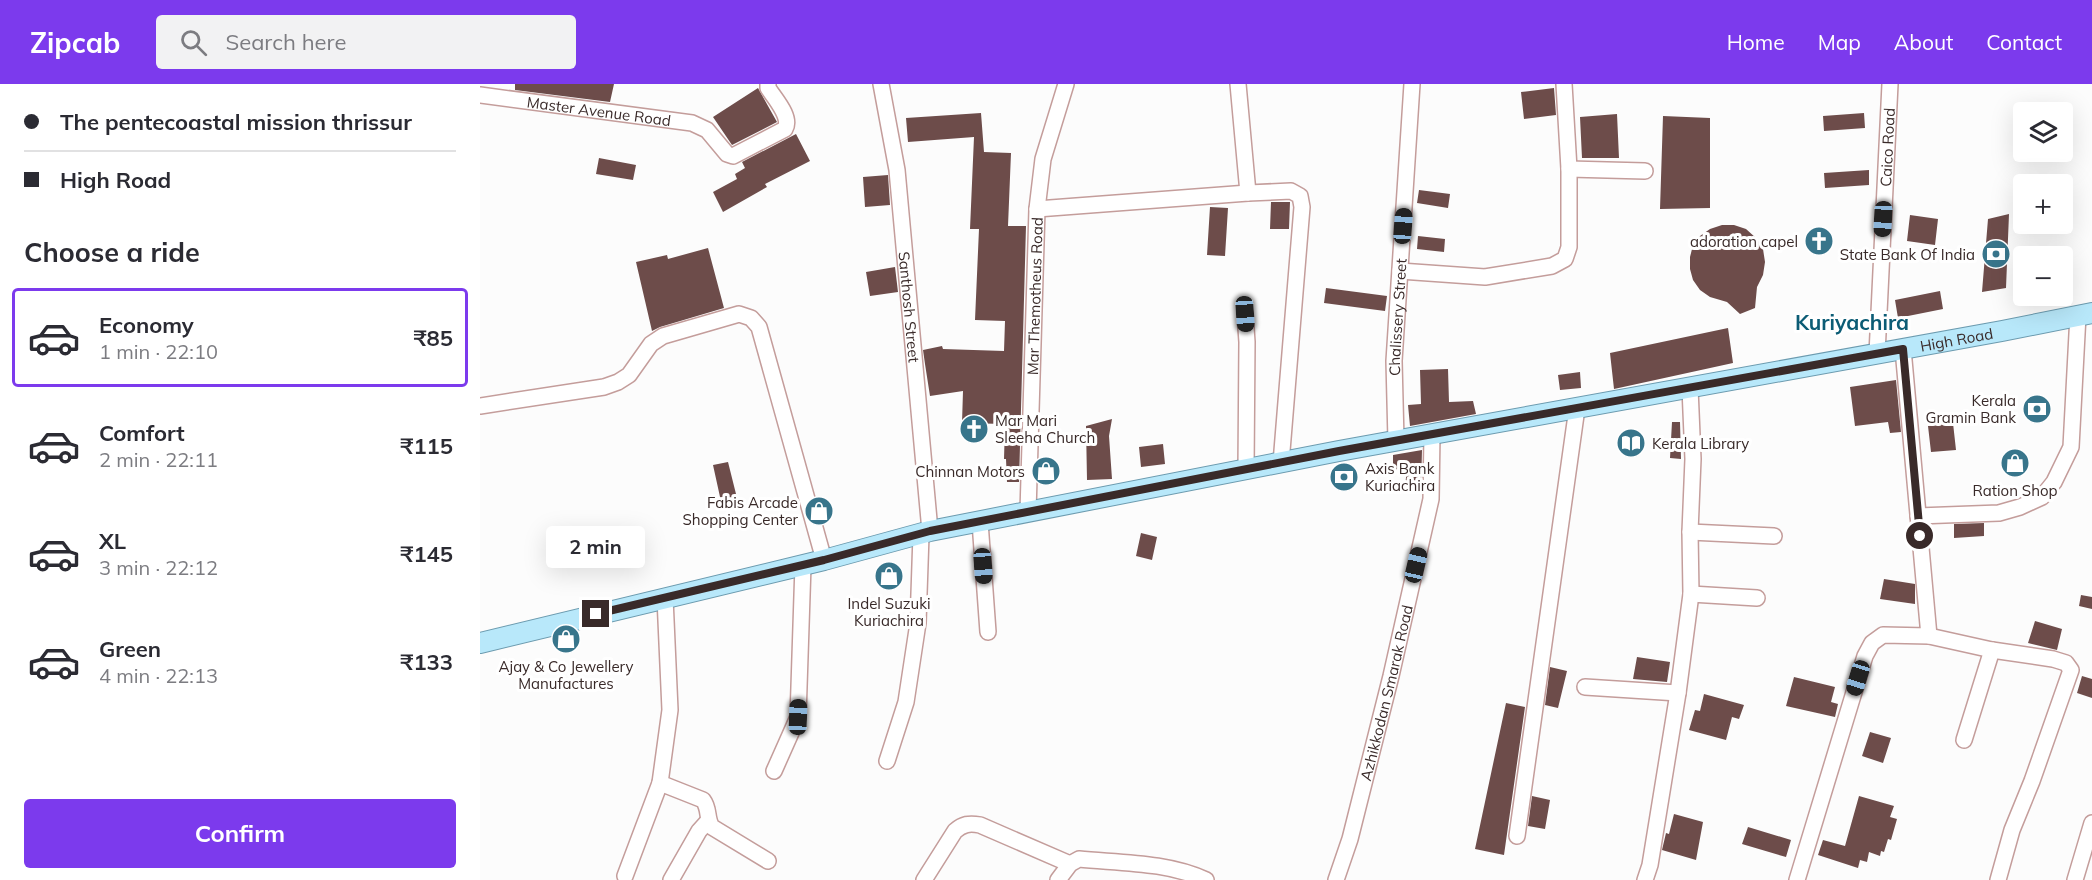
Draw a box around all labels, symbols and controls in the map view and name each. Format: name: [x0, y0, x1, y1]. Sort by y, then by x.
search box: [156, 15, 576, 69]
text: Zipcab: [30, 25, 120, 60]
icon: search: [177, 26, 210, 59]
text: Search here: [225, 28, 346, 56]
text: Home: [1727, 29, 1785, 55]
text: Map: [1818, 29, 1861, 55]
text: About: [1894, 29, 1953, 55]
text: Contact: [1986, 29, 2062, 55]
street label: Master Avenue Road: [526, 92, 672, 130]
map controls: [2013, 102, 2073, 306]
button: layers: [2013, 102, 2073, 162]
street label: Caico Road: [1876, 107, 1898, 187]
text: The pentecoastal mission thrissur: [60, 108, 412, 136]
text: High Road: [60, 166, 171, 194]
button: +: [2013, 174, 2073, 234]
car: [1873, 201, 1893, 237]
car: [1393, 207, 1413, 245]
street label: Mar Themotheus Road: [1023, 217, 1046, 375]
church icon: adoration capel: [1803, 225, 1835, 257]
place label: adoration capel: [1690, 232, 1798, 251]
text: Choose a ride: [24, 235, 200, 269]
bank icon: State Bank Of India: [1980, 238, 2012, 270]
place label: State Bank Of India: [1840, 245, 1975, 264]
button: −: [2013, 246, 2073, 306]
street label: Santhosh Street: [895, 251, 924, 363]
street label: Chalissery Street: [1384, 258, 1410, 376]
car: [1235, 295, 1255, 333]
district label: Kuriyachira: [1795, 309, 1909, 335]
icon: car: [27, 311, 81, 365]
text: Economy: [99, 311, 194, 339]
street label: High Road: [1919, 323, 1994, 355]
text: ₹85: [413, 324, 453, 352]
text: 1 min · 22:10: [99, 339, 218, 364]
place label: Kerala Gramin Bank: [1926, 391, 2016, 427]
bank icon: Kerala Gramin Bank: [2021, 393, 2053, 425]
place label: Mar Mari Sleeha Church: [995, 411, 1095, 447]
church icon: Mar Mari Sleeha Church: [958, 413, 990, 445]
icon: car: [27, 419, 81, 473]
text: Comfort: [99, 419, 185, 447]
library icon: Kerala Library: [1615, 427, 1647, 459]
text: ₹115: [400, 432, 453, 460]
place label: Kerala Library: [1652, 434, 1749, 453]
text: 2 min · 22:11: [99, 447, 218, 472]
shop icon: Ration Shop: [1999, 447, 2031, 479]
shop icon: Chinnan Motors: [1030, 455, 1062, 487]
place label: Axis Bank Kuriachira: [1365, 459, 1435, 495]
bank icon: Axis Bank Kuriachira: [1328, 461, 1360, 493]
place label: Chinnan Motors: [915, 462, 1025, 481]
place label: Ration Shop: [1972, 481, 2058, 500]
place label: Fabis Arcade Shopping Center: [683, 493, 799, 529]
shop icon: Fabis Arcade Shopping Center: [803, 495, 835, 527]
route start: [1906, 522, 1933, 549]
icon: car: [27, 527, 81, 581]
text: XL: [99, 527, 126, 555]
callout: 2 min: [546, 527, 646, 569]
text: 2 min: [569, 534, 622, 559]
text: ₹145: [400, 540, 453, 568]
car: [1403, 545, 1429, 585]
car: [973, 547, 993, 585]
text: 3 min · 22:12: [99, 555, 218, 580]
shop icon: Indel Suzuki Kuriachira: [873, 560, 905, 592]
place label: Indel Suzuki Kuriachira: [847, 594, 931, 630]
route end: [582, 600, 609, 627]
street label: Azhikkodan Smarak Road: [1356, 603, 1416, 783]
shop icon: Ajay & Co Jewellery Manufactures: [550, 623, 582, 655]
icon: car: [27, 635, 81, 689]
text: Green: [99, 635, 161, 663]
text: ₹133: [400, 648, 453, 676]
place label: Ajay & Co Jewellery Manufactures: [499, 657, 633, 693]
car: [1844, 658, 1872, 698]
text: 4 min · 22:13: [99, 663, 218, 688]
car: [788, 699, 808, 735]
button: Confirm: [24, 799, 456, 868]

